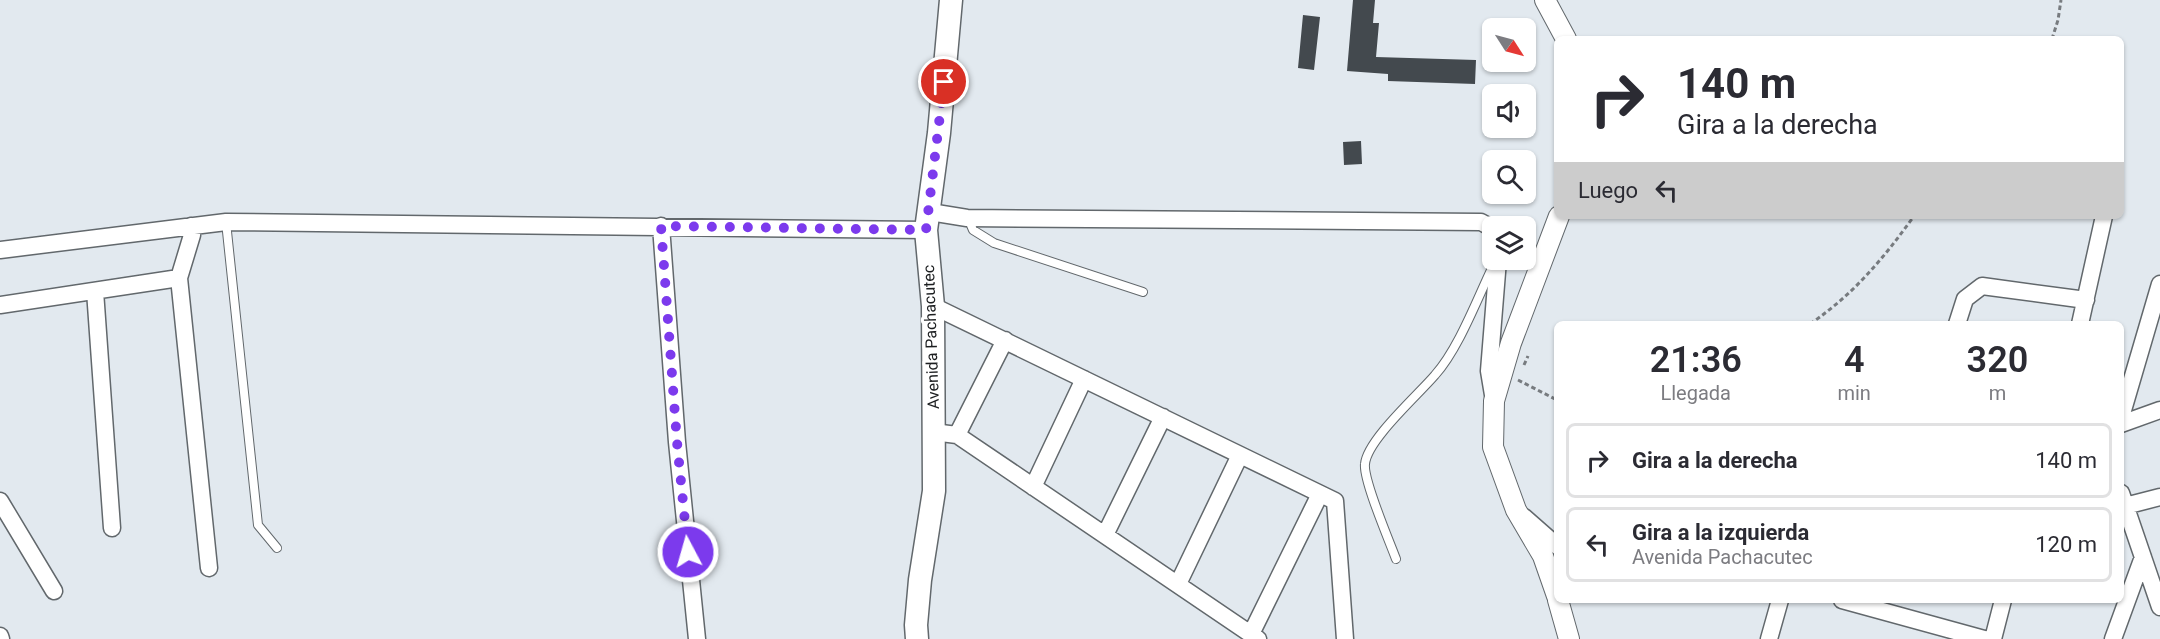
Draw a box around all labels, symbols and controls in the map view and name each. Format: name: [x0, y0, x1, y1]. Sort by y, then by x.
north arrow: [1482, 18, 1536, 72]
map controls: [1482, 18, 1536, 270]
pin: [918, 56, 969, 107]
text: 140 m: [1677, 59, 1796, 108]
icon: right: [1578, 60, 1656, 138]
icon: arrive: [927, 65, 960, 98]
button: sound: [1482, 84, 1536, 138]
text: Gira a la derecha: [1677, 109, 1878, 141]
button: search: [1482, 150, 1536, 204]
icon: left: [1650, 174, 1683, 207]
text: Luego: [1578, 178, 1638, 203]
button: layers: [1482, 216, 1536, 270]
street label: Avenida Pachacutec: [919, 264, 943, 410]
text: 21:36: [1650, 339, 1742, 381]
text: 4: [1844, 339, 1864, 381]
text: 320: [1967, 339, 2028, 381]
text: Llegada: [1660, 381, 1731, 405]
text: min: [1837, 381, 1871, 405]
text: m: [1989, 381, 2006, 405]
icon: right: [1581, 444, 1614, 477]
text: Gira a la derecha: [1632, 448, 1798, 473]
text: 140 m: [2035, 448, 2097, 473]
position arrow: [656, 520, 720, 584]
text: Gira a la izquierda: [1632, 520, 1809, 545]
icon: left: [1581, 528, 1614, 561]
text: 120 m: [2035, 532, 2097, 557]
text: Avenida Pachacutec: [1632, 545, 1813, 569]

